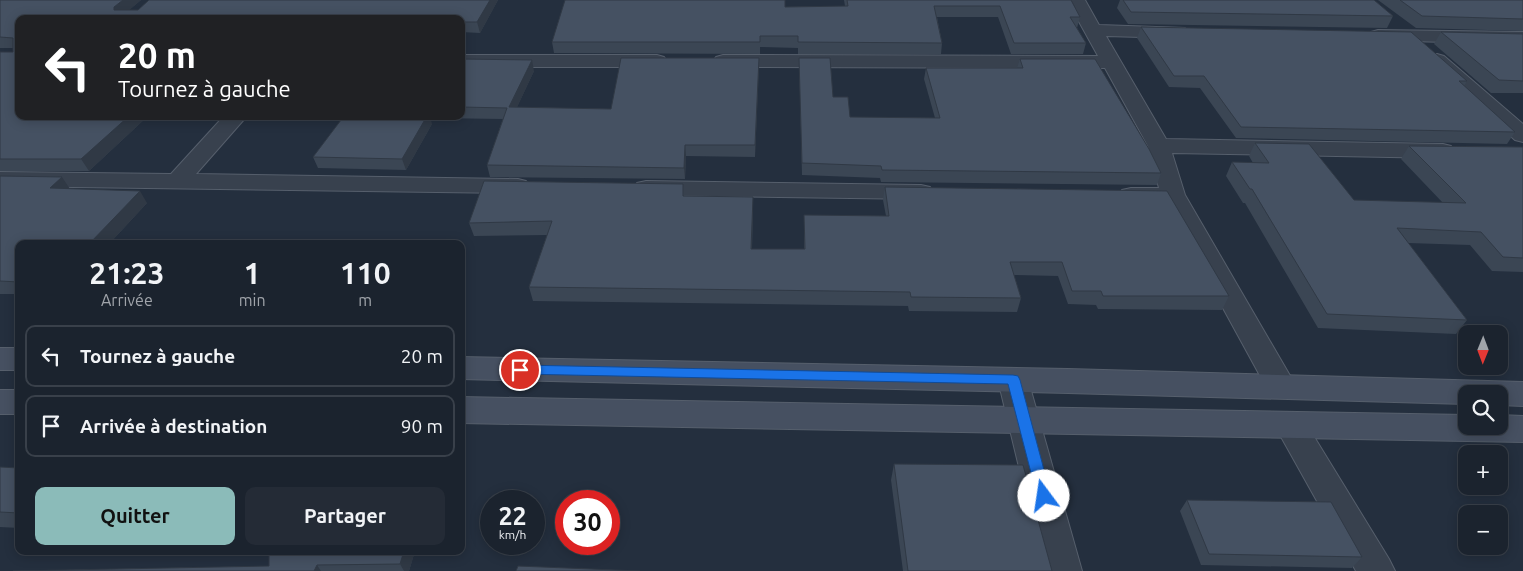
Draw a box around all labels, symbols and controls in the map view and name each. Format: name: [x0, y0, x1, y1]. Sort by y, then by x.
icon: left: [35, 35, 100, 100]
text: 20 m: [118, 35, 196, 75]
text: Tournez à gauche: [118, 76, 291, 101]
text: 21:23: [89, 256, 164, 290]
text: 1: [244, 256, 261, 290]
text: 110: [340, 256, 391, 290]
text: Arrivée: [101, 291, 153, 309]
text: min: [239, 291, 266, 309]
text: m: [358, 291, 372, 309]
north arrow: [1458, 325, 1508, 375]
map controls: [1458, 325, 1508, 555]
icon: left: [37, 342, 65, 370]
text: Tournez à gauche: [80, 345, 235, 367]
text: 20 m: [401, 345, 443, 367]
pin: [499, 349, 541, 391]
icon: arrive: [506, 356, 534, 384]
button: search: [1458, 385, 1508, 435]
icon: arrive: [37, 412, 65, 440]
text: Arrivée à destination: [80, 415, 267, 437]
text: 90 m: [401, 415, 443, 437]
button: +: [1458, 445, 1508, 495]
position arrow: [1017, 469, 1069, 521]
button: Quitter: [35, 487, 235, 545]
button: Partager: [245, 487, 445, 545]
speed limit sign: 30: [555, 490, 620, 555]
text: 22: [498, 502, 527, 530]
button: −: [1458, 505, 1508, 555]
text: km/h: [499, 528, 526, 541]

